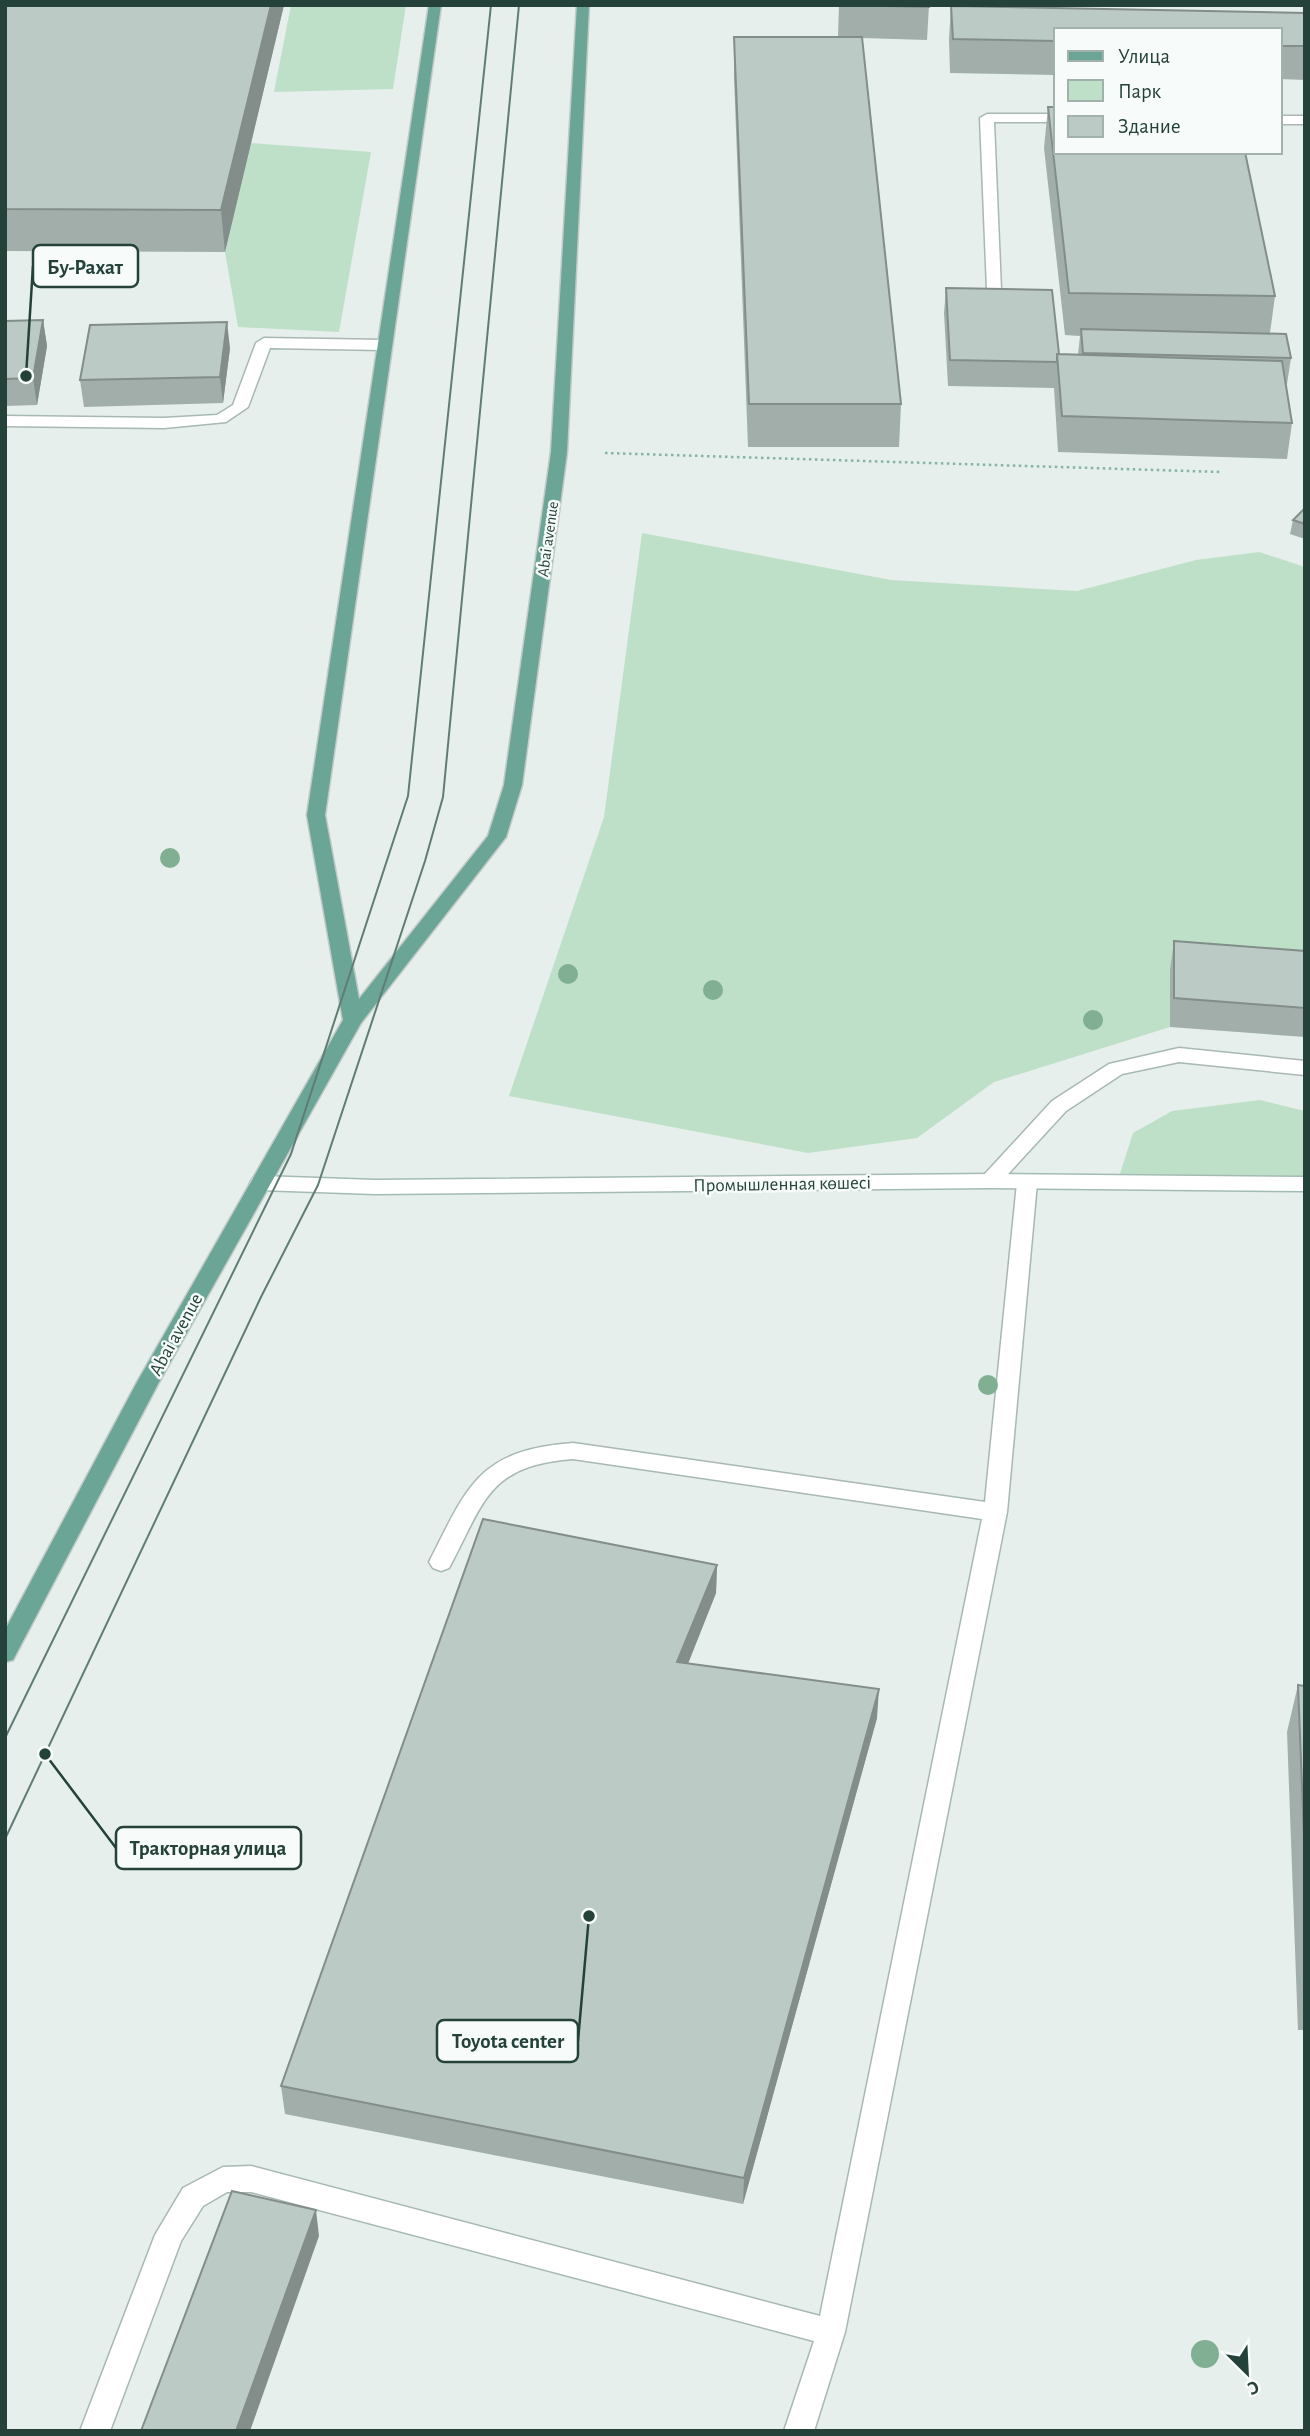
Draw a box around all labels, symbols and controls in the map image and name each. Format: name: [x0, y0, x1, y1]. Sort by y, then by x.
legend: [1054, 28, 1282, 154]
text: Улица: [1118, 46, 1171, 67]
text: Парк: [1118, 81, 1162, 102]
text: Здание: [1118, 116, 1181, 137]
callout: Бу-Рахат: [33, 245, 138, 287]
text: Бу-Рахат: [47, 257, 124, 278]
street label: Abai avenue: [535, 500, 561, 578]
street label: Промышленная көшесі: [693, 1173, 871, 1196]
street label: Abai avenue: [146, 1291, 207, 1379]
callout: Тракторная улица: [116, 1827, 301, 1869]
text: Тракторная улица: [130, 1838, 286, 1859]
callout: Toyota center: [437, 2020, 578, 2062]
text: Toyota center: [452, 2031, 565, 2052]
north arrow: [1212, 2338, 1282, 2408]
text: С: [1245, 2376, 1262, 2398]

